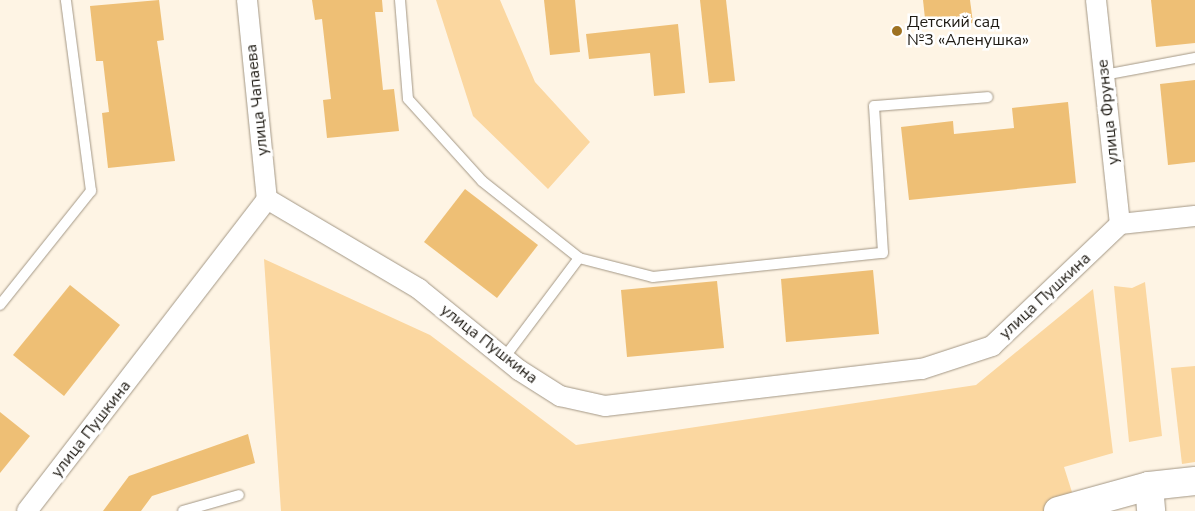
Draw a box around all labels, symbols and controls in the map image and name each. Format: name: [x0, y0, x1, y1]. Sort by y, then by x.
place label: Детский сад №3 «Аленушка»: [907, 12, 1029, 50]
marker: Детский сад №3 «Аленушка»: [891, 25, 903, 37]
street label: улица Чапаева: [242, 43, 272, 157]
street label: улица Фрунзе: [1093, 58, 1123, 166]
street label: улица Пушкина: [995, 249, 1095, 343]
street label: улица Пушкина: [437, 300, 541, 388]
street label: улица Пушкина: [47, 377, 135, 481]

